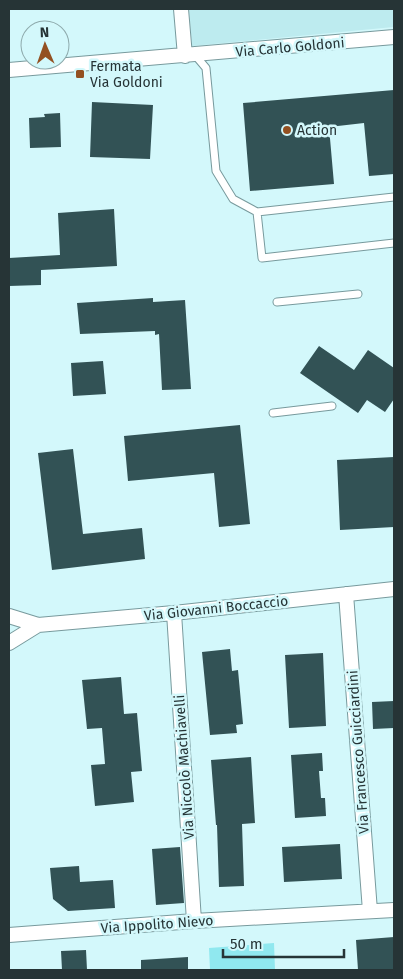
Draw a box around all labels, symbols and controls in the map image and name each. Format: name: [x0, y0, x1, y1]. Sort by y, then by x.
north arrow: [20, 20, 70, 70]
text: N: [40, 24, 50, 41]
street label: Via Carlo Goldoni: [235, 34, 345, 61]
place label: Fermata Via Goldoni: [90, 58, 163, 91]
marker: Fermata Via Goldoni: [74, 68, 86, 80]
place label: Action: [297, 122, 337, 139]
marker: Action: [281, 124, 293, 136]
street label: Via Giovanni Boccaccio: [143, 592, 289, 625]
street label: Via Francesco Guicciardini: [344, 670, 373, 834]
street label: Via Niccolò Machiavelli: [171, 694, 198, 840]
street label: Via Ippolito Nievo: [100, 912, 214, 937]
scale bar: [223, 926, 344, 958]
text: 50 m: [230, 935, 263, 953]

